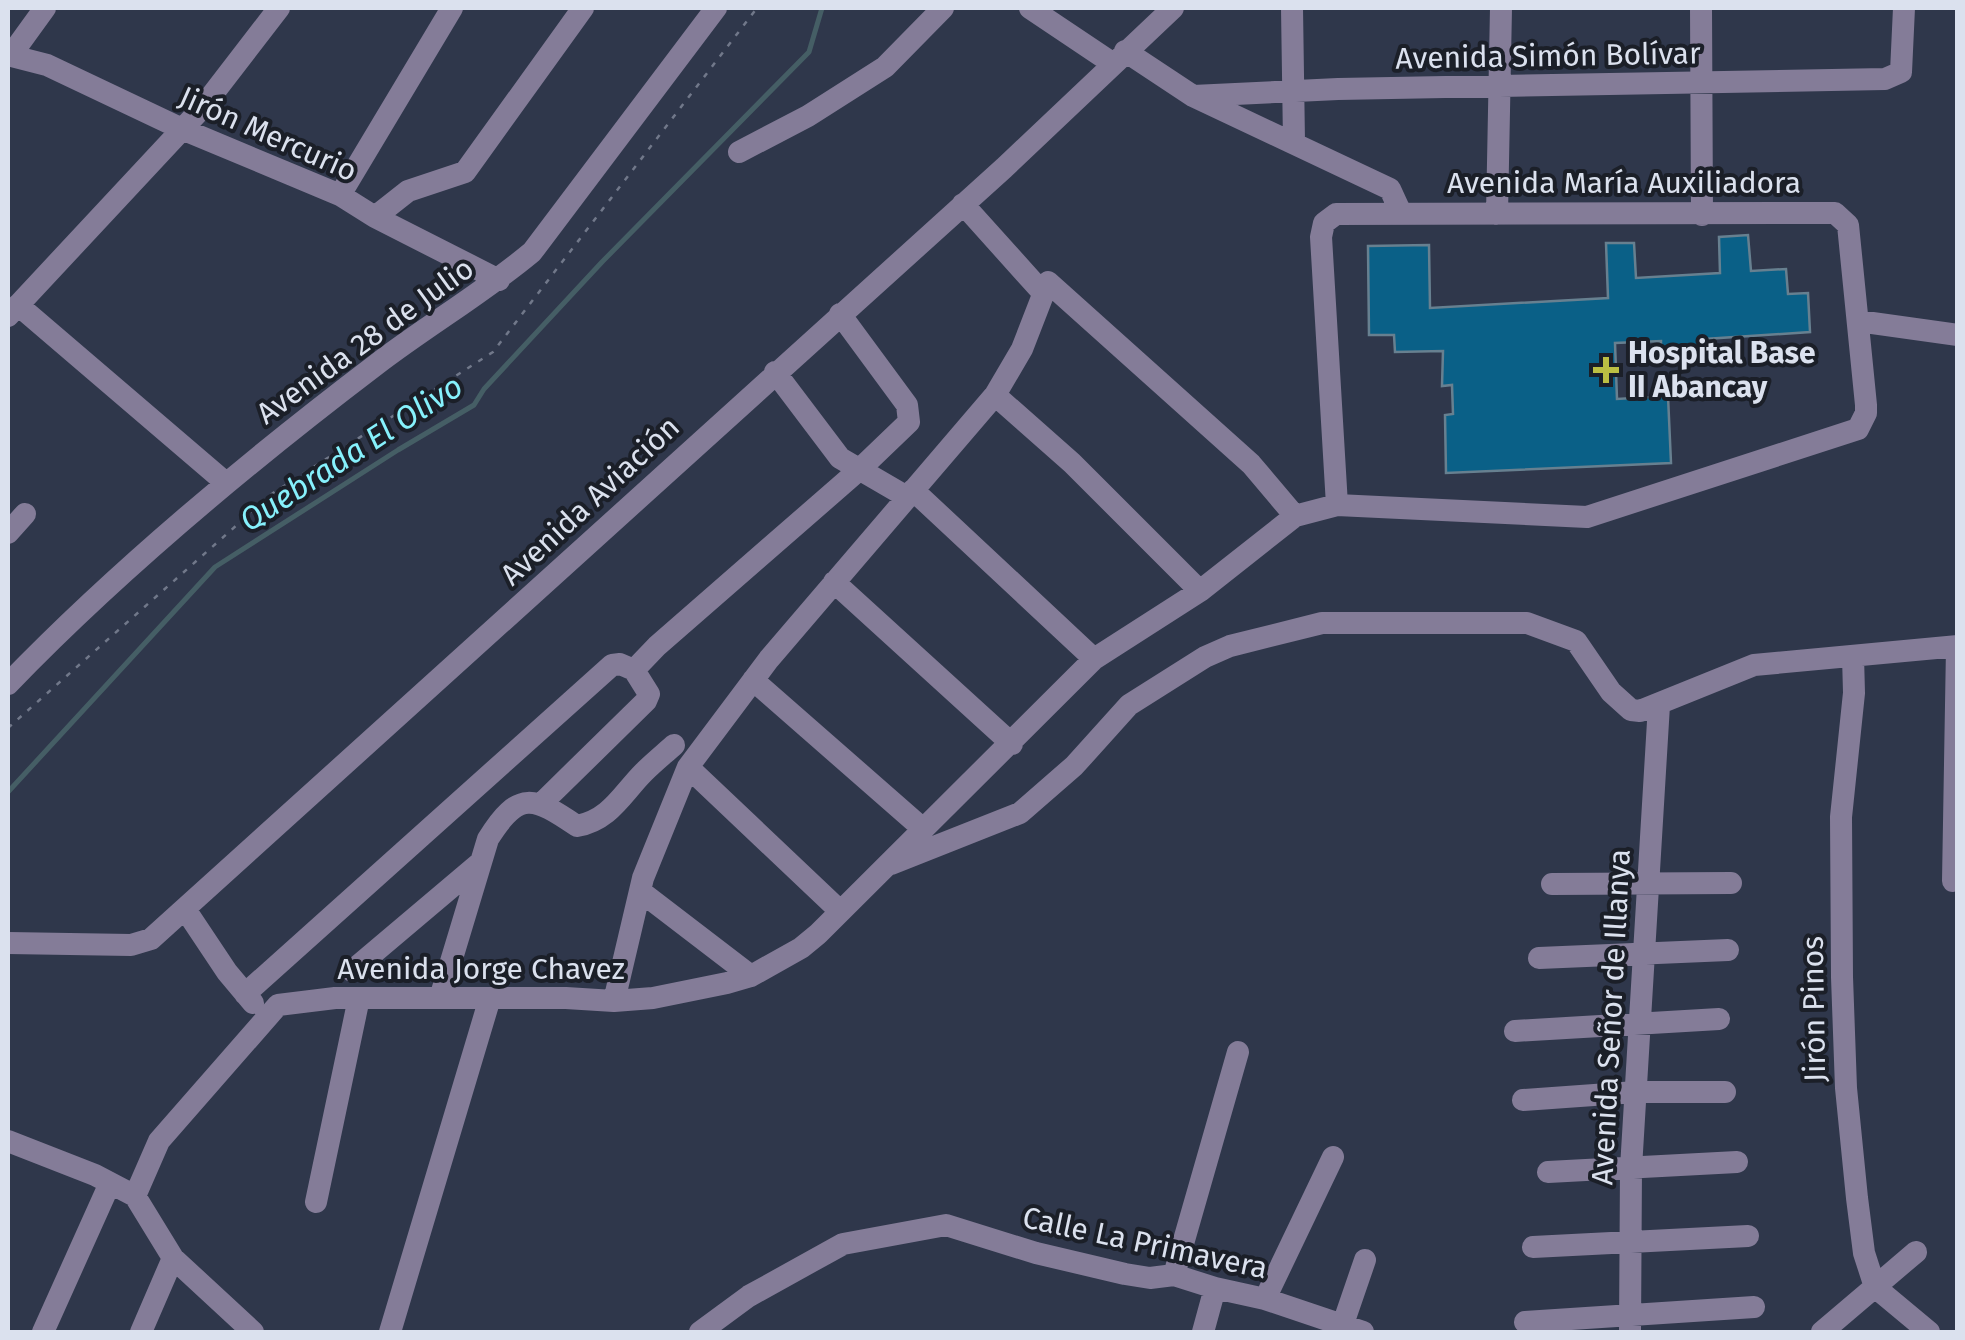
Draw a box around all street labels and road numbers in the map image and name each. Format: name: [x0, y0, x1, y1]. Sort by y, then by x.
street label: Avenida Simón Bolívar: [1395, 35, 1701, 77]
street label: Jirón Mercurio: [174, 79, 362, 189]
street label: Avenida María Auxiliadora: [1447, 165, 1801, 201]
street label: Avenida 28 de Julio: [249, 250, 481, 432]
street label: Avenida Aviación: [493, 409, 687, 593]
street label: Avenida Señor de Illanya: [1584, 848, 1638, 1186]
street label: Jirón Pinos: [1795, 936, 1833, 1082]
street label: Avenida Jorge Chavez: [337, 951, 625, 987]
street label: Calle La Primavera: [1019, 1199, 1271, 1287]

